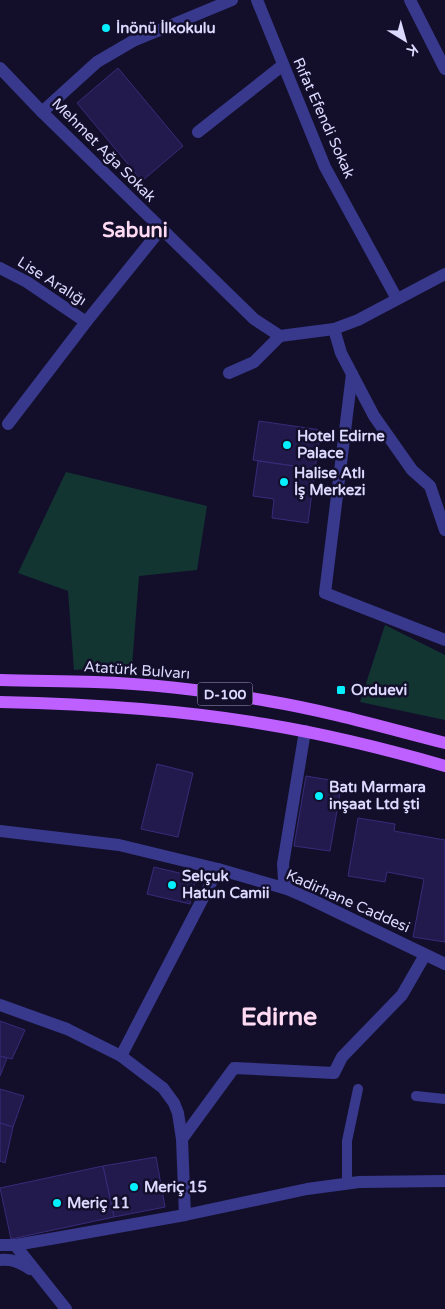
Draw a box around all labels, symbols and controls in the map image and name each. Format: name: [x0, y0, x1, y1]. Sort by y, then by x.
north arrow: [380, 15, 430, 65]
place label: İnönü İlkokulu: [116, 19, 216, 37]
marker: İnönü İlkokulu: [100, 22, 112, 34]
text: K: [403, 40, 421, 60]
street label: Rıfat Efendi Sokak: [289, 55, 359, 181]
street label: Mehmet Ağa Sokak: [48, 94, 160, 206]
district label: Sabuni: [102, 219, 168, 243]
street label: Lise Aralığı: [14, 253, 90, 309]
place label: Hotel Edirne Palace: [297, 427, 385, 462]
marker: Hotel Edirne Palace: [281, 439, 293, 451]
place label: Halise Atlı İş Merkezi: [294, 464, 365, 500]
marker: Halise Atlı İş Merkezi: [278, 476, 290, 488]
street label: Atatürk Bulvarı: [83, 657, 191, 683]
place label: Orduevi: [351, 681, 407, 699]
road number: D-100: [198, 682, 252, 706]
marker: Orduevi: [335, 684, 347, 696]
place label: Batı Marmara inşaat Ltd şti: [329, 778, 426, 814]
marker: Batı Marmara inşaat Ltd şti: [313, 790, 325, 802]
street label: Kadirhane Caddesi: [283, 866, 413, 936]
place label: Selçuk Hatun Camii: [182, 867, 270, 902]
marker: Selçuk Hatun Camii: [166, 879, 178, 891]
district label: Edirne: [241, 1002, 317, 1032]
place label: Meriç 15: [144, 1178, 207, 1197]
marker: Meriç 15: [128, 1181, 140, 1193]
place label: Meriç 11: [67, 1194, 130, 1213]
marker: Meriç 11: [51, 1197, 63, 1209]

